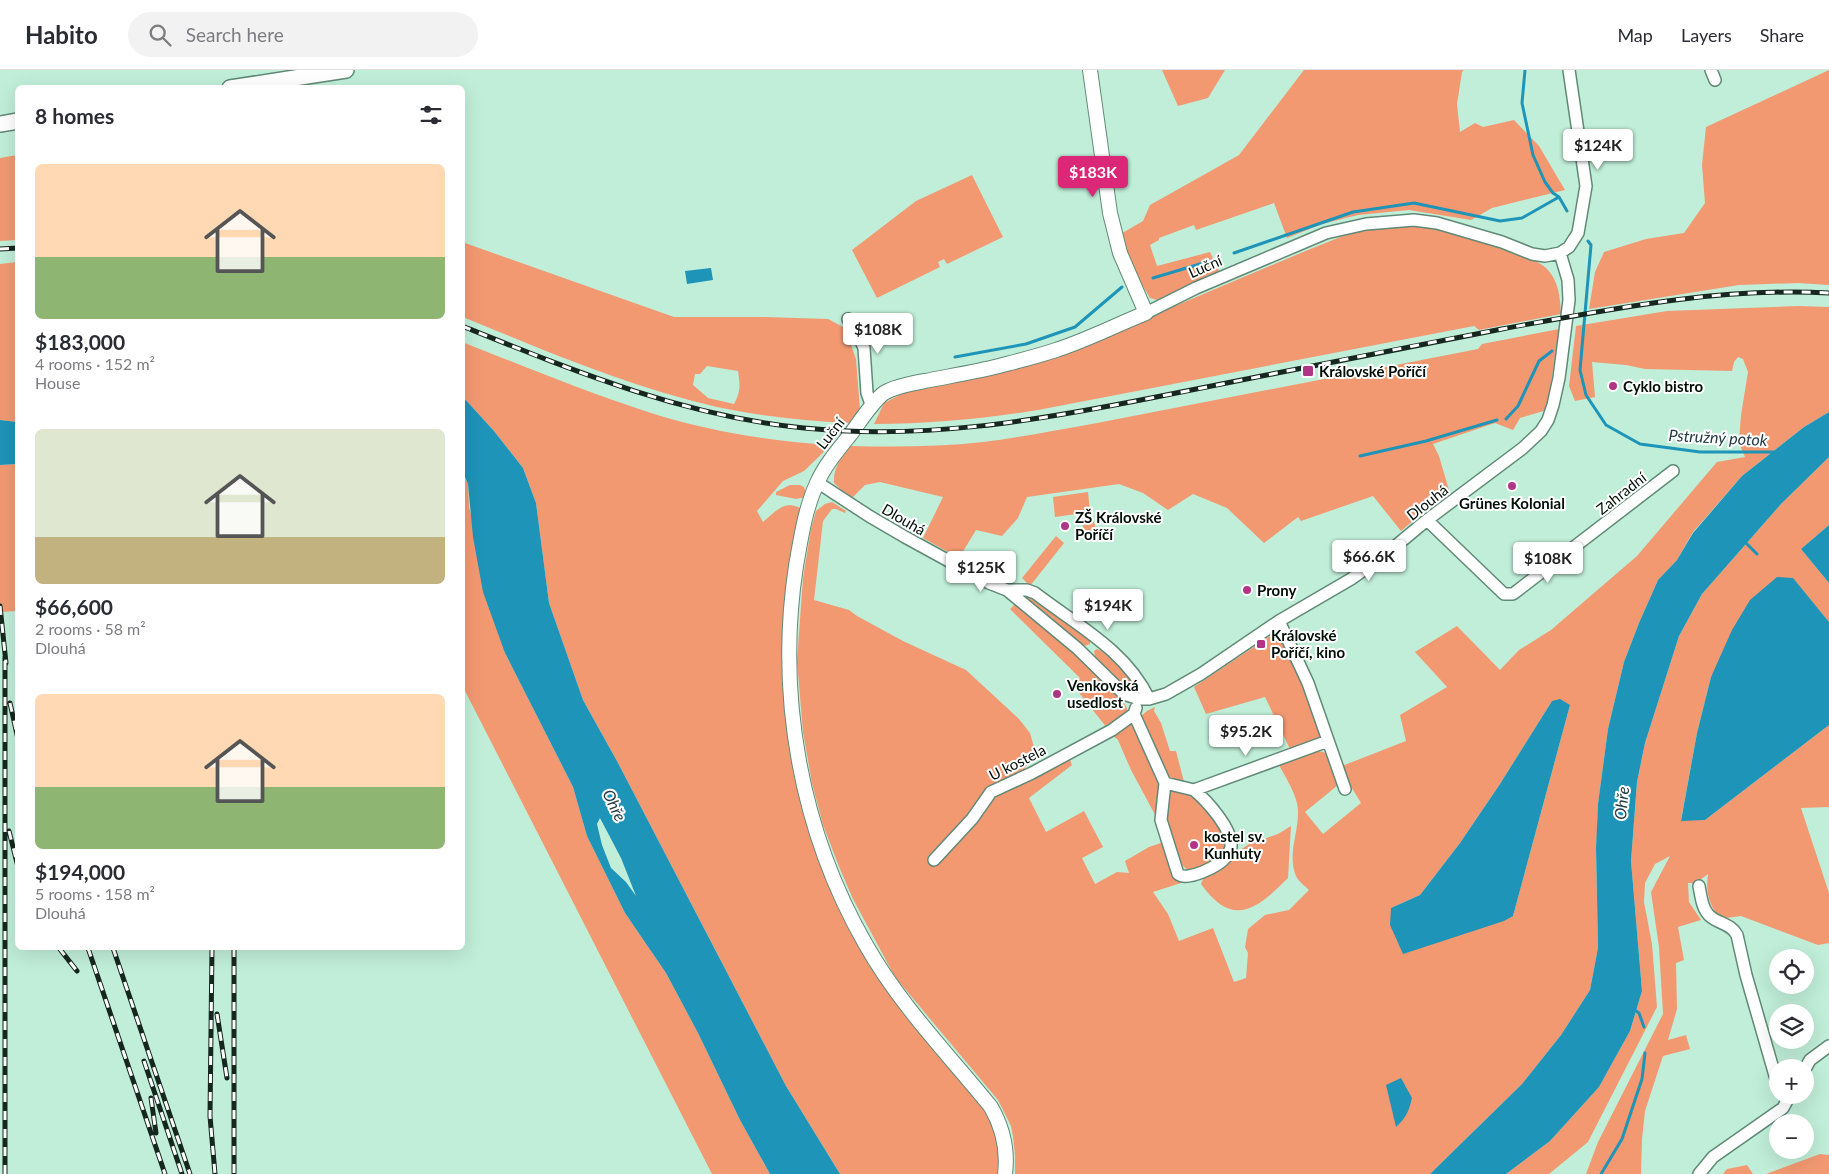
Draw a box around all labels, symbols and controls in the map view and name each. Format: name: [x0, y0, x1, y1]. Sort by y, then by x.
search box: [128, 12, 478, 57]
text: Habito: [25, 20, 98, 49]
icon: search: [146, 21, 174, 49]
text: Search here: [186, 23, 284, 46]
text: Map: [1617, 24, 1653, 46]
text: Layers: [1681, 24, 1732, 46]
text: Share: [1760, 24, 1804, 46]
icon: filters: [417, 101, 445, 129]
text: 8 homes: [35, 103, 114, 128]
pin: $124K: [1563, 128, 1633, 171]
text: $124K: [1574, 135, 1622, 154]
pin: $183K: [1058, 156, 1128, 198]
text: $183K: [1069, 162, 1117, 181]
icon: home: [195, 196, 285, 286]
street label: Luční: [1185, 250, 1226, 281]
pin: $108K: [843, 312, 913, 355]
text: $108K: [854, 319, 902, 338]
text: $183,000: [35, 329, 125, 354]
text: 4 rooms · 152 m²: [35, 354, 155, 373]
place label: Královské Poříčí: [1319, 362, 1427, 380]
marker: Královské Poříčí: [1301, 364, 1315, 378]
text: House: [35, 373, 80, 392]
place label: Cyklo bistro: [1623, 377, 1703, 395]
marker: Cyklo bistro: [1607, 380, 1619, 392]
street label: Luční: [812, 413, 849, 452]
water label: Pstružný potok: [1668, 425, 1768, 449]
icon: home: [195, 461, 285, 551]
street label: Zahradní: [1593, 467, 1650, 518]
street label: Dlouhá: [1403, 480, 1451, 524]
marker: Grünes Kolonial: [1506, 480, 1518, 492]
place label: Grünes Kolonial: [1459, 494, 1565, 512]
street label: Dlouhá: [879, 499, 929, 539]
place label: ZŠ Královské Poříčí: [1075, 508, 1161, 543]
marker: ZŠ Královské Poříčí: [1059, 520, 1071, 532]
pin: $66.6K: [1328, 540, 1410, 582]
pin: $108K: [1513, 542, 1583, 584]
text: $66.6K: [1343, 546, 1395, 565]
text: $108K: [1524, 548, 1572, 567]
pin: $125K: [946, 550, 1016, 593]
text: $125K: [957, 557, 1005, 576]
place label: Prony: [1257, 581, 1296, 599]
marker: Prony: [1241, 584, 1253, 596]
pin: $194K: [1073, 588, 1143, 631]
text: $66,600: [35, 594, 113, 619]
text: $194K: [1084, 595, 1132, 614]
text: 2 rooms · 58 m²: [35, 619, 146, 638]
place label: Královské Poříčí, kino: [1271, 626, 1345, 661]
text: Dlouhá: [35, 638, 86, 657]
marker: Královské Poříčí, kino: [1255, 638, 1267, 650]
place label: Venkovská usedlost: [1066, 676, 1139, 711]
marker: Venkovská usedlost: [1051, 688, 1063, 700]
pin: $95.2K: [1205, 714, 1287, 757]
text: $95.2K: [1220, 721, 1272, 740]
icon: home: [195, 726, 285, 816]
street label: U kostela: [986, 740, 1048, 784]
water label: Ohře: [1610, 785, 1632, 820]
water label: Ohře: [599, 786, 631, 824]
place label: kostel sv. Kunhuty: [1204, 827, 1265, 862]
marker: kostel sv. Kunhuty: [1188, 839, 1200, 851]
text: $194,000: [35, 859, 125, 884]
text: 5 rooms · 158 m²: [35, 884, 155, 903]
text: Dlouhá: [35, 903, 86, 922]
map controls: [1769, 949, 1814, 1159]
button: locate: [1769, 949, 1814, 994]
button: layers: [1769, 1004, 1814, 1049]
button: +: [1769, 1059, 1814, 1104]
button: −: [1769, 1114, 1814, 1159]

